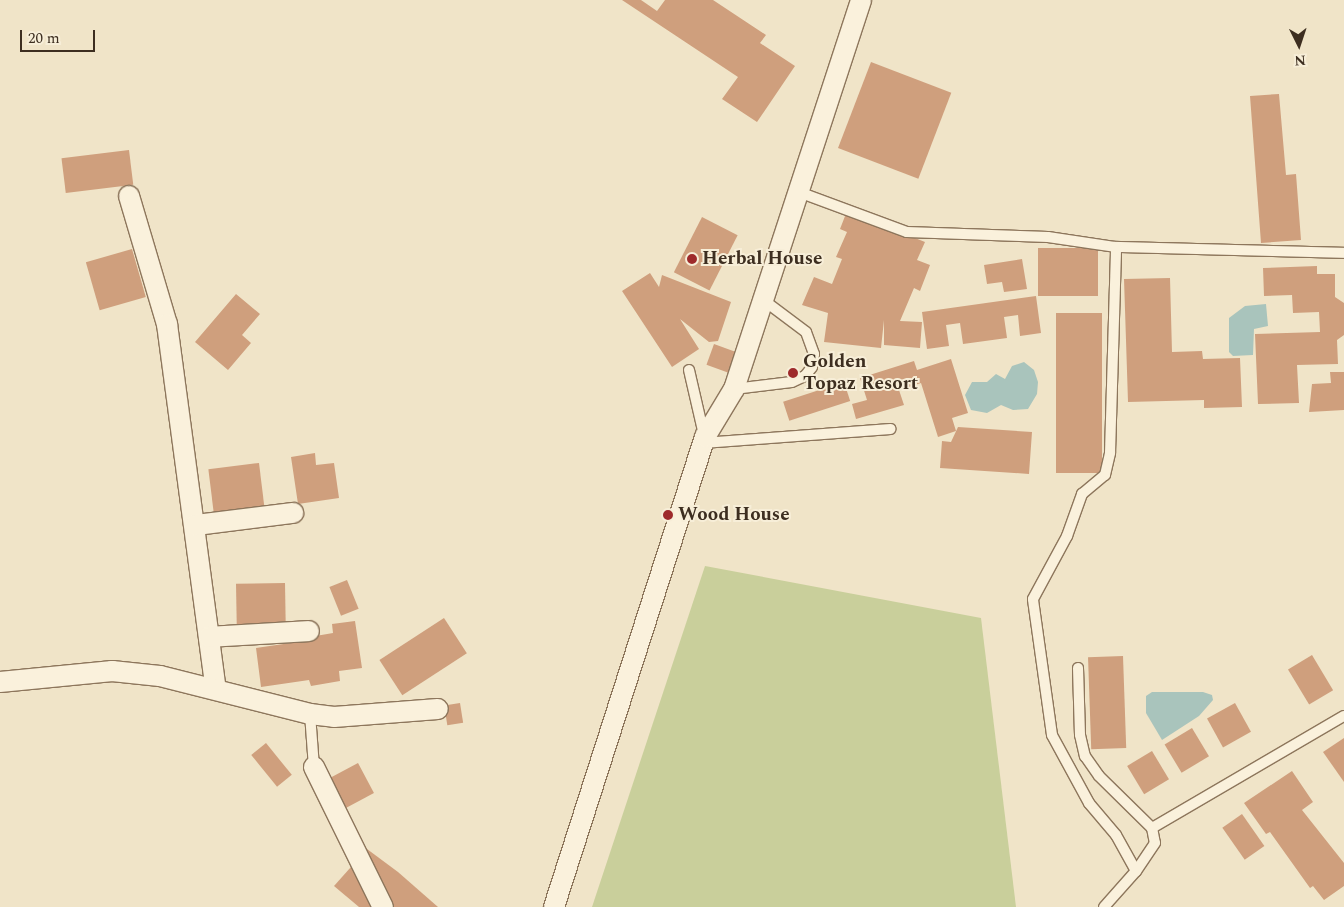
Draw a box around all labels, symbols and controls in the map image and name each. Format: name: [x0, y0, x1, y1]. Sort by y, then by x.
scale bar: [22, 20, 98, 52]
north arrow: [1274, 20, 1324, 70]
text: 20 m: [28, 27, 60, 50]
text: N: [1294, 50, 1307, 71]
place label: Herbal House: [702, 248, 822, 270]
marker: Herbal House: [686, 253, 698, 265]
place label: Golden Topaz Resort: [803, 351, 918, 395]
marker: Golden Topaz Resort: [787, 367, 799, 379]
place label: Wood House: [678, 504, 790, 526]
marker: Wood House: [662, 509, 674, 521]

